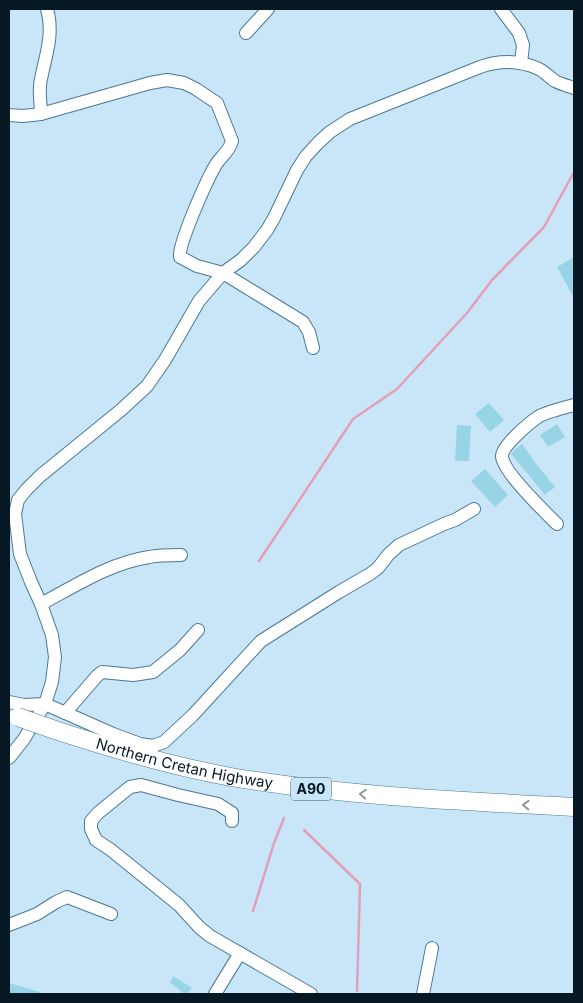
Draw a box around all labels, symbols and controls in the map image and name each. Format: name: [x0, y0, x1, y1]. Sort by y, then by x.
street label: Northern Cretan Highway: [94, 734, 275, 792]
road number: Α90: [291, 778, 331, 801]
one-way arrow: [359, 789, 367, 800]
one-way arrow: [521, 799, 529, 810]

